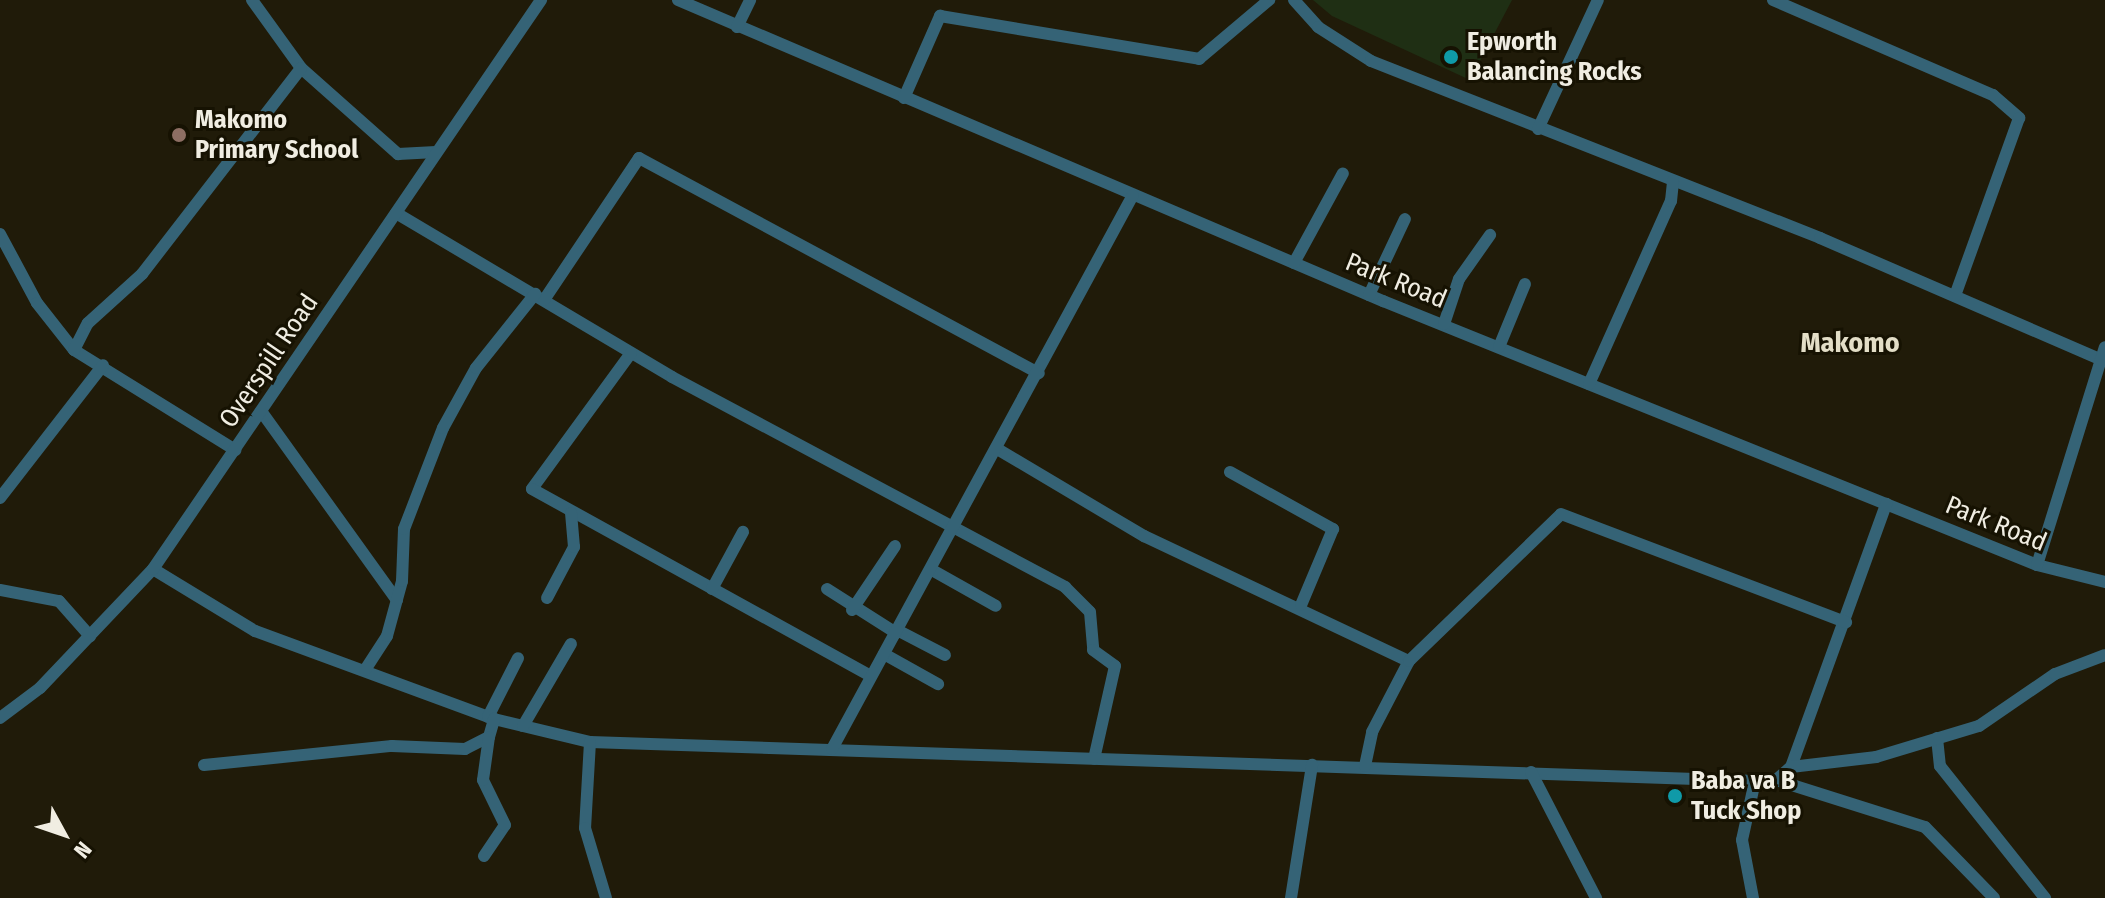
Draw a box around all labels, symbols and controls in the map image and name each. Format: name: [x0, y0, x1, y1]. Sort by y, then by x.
place label: Epworth Balancing Rocks: [1467, 26, 1642, 88]
marker: Epworth Balancing Rocks: [1442, 48, 1460, 66]
place label: Makomo Primary School: [195, 104, 358, 166]
marker: Makomo Primary School: [170, 126, 188, 144]
street label: Park Road: [1341, 247, 1451, 315]
street label: Overspill Road: [213, 288, 325, 434]
district label: Makomo: [1800, 326, 1900, 360]
street label: Park Road: [1941, 490, 2051, 558]
place label: Baba va B Tuck Shop: [1691, 765, 1801, 826]
marker: Baba va B Tuck Shop: [1666, 787, 1684, 805]
north arrow: [24, 794, 104, 874]
text: N: [68, 836, 97, 863]

